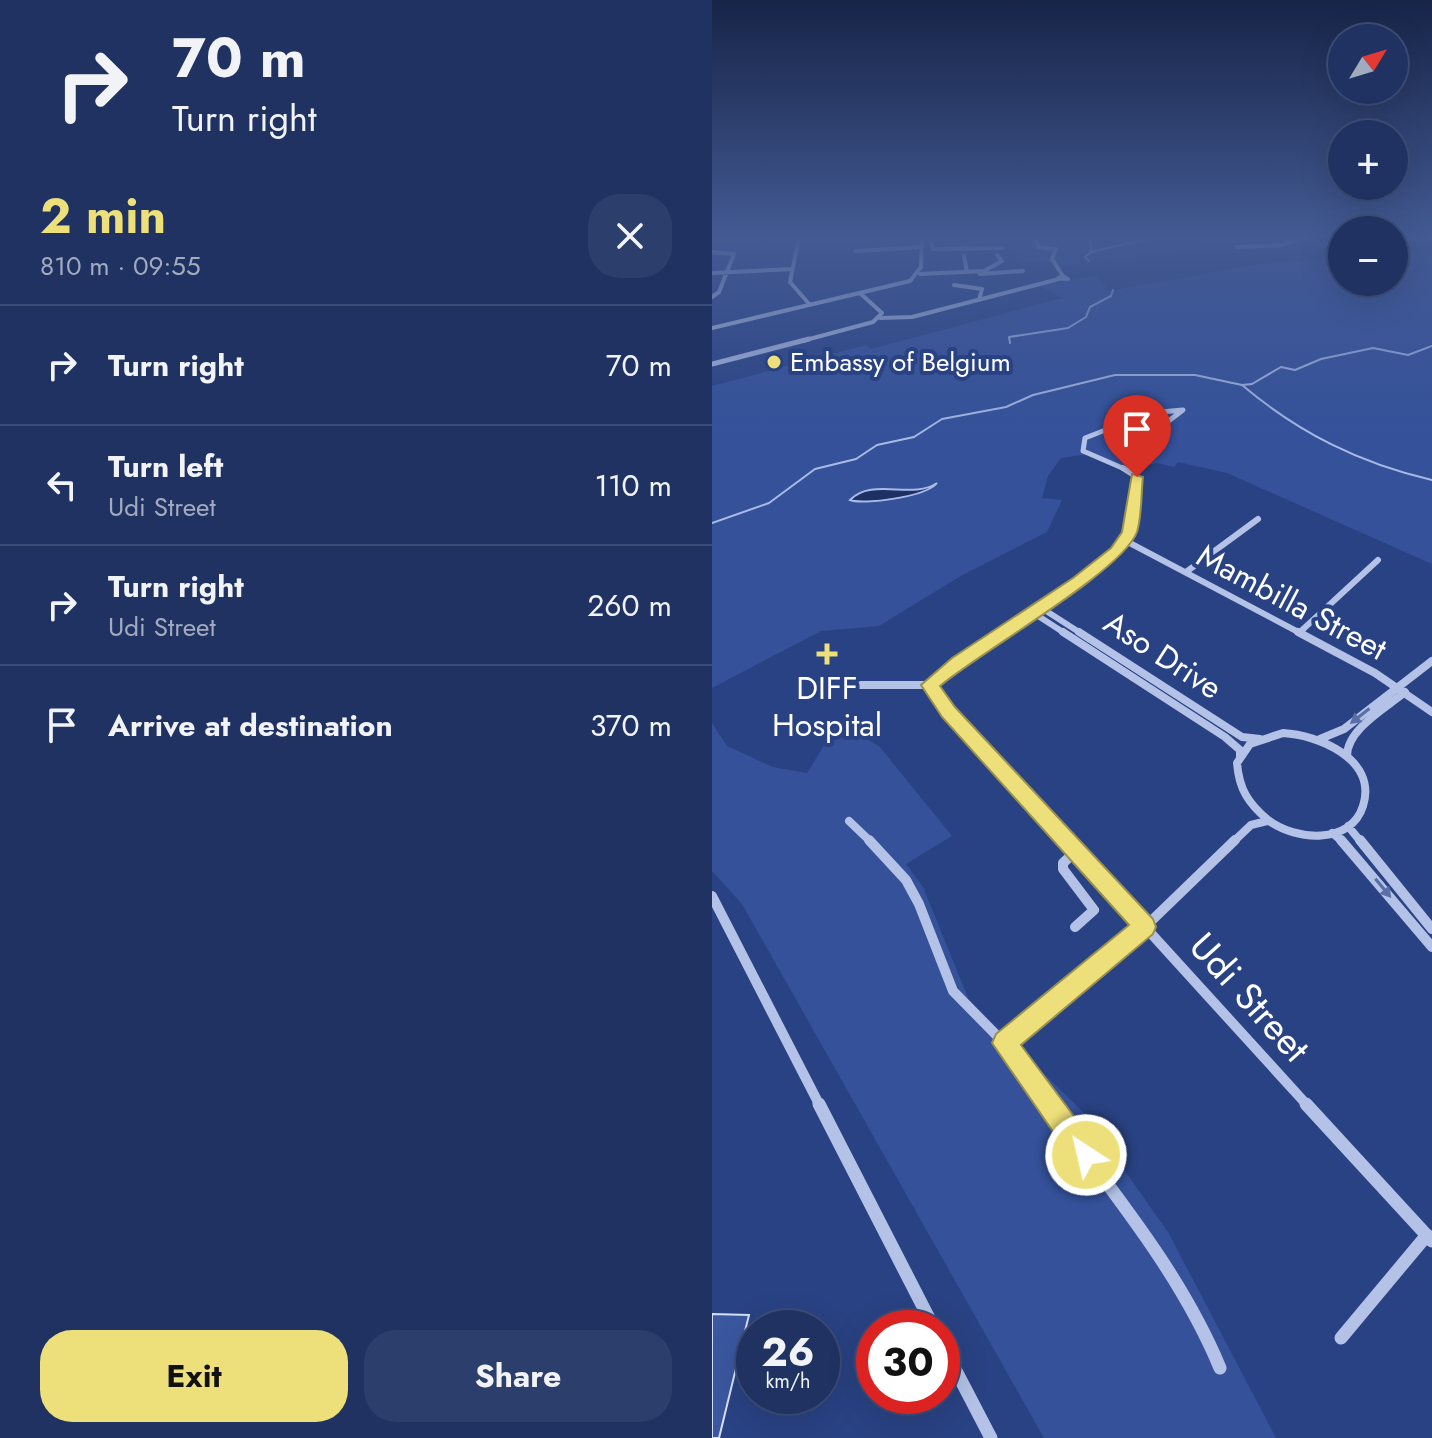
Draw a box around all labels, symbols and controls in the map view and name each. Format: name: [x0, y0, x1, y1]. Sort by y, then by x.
text: 70 m: [172, 17, 306, 98]
north arrow: [1328, 24, 1408, 104]
map controls: [1328, 24, 1408, 296]
icon: right: [40, 32, 144, 136]
text: Turn right: [172, 92, 317, 144]
button: +: [1328, 120, 1408, 200]
text: 2 min: [40, 182, 166, 251]
button: close: [588, 194, 672, 278]
button: −: [1328, 216, 1408, 296]
text: 810 m · 09:55: [40, 247, 201, 285]
icon: right: [40, 343, 84, 387]
place label: Embassy of Belgium: [790, 343, 1011, 381]
text: Turn right: [108, 344, 244, 387]
text: 70 m: [606, 344, 672, 387]
marker: Embassy of Belgium: [765, 353, 783, 371]
pin: [1103, 395, 1171, 477]
icon: arrive: [1115, 407, 1159, 451]
text: Turn left: [108, 445, 223, 488]
icon: left: [40, 463, 84, 507]
text: 110 m: [595, 464, 672, 507]
text: Udi Street: [108, 488, 216, 526]
street label: Mambilla Street: [1189, 533, 1395, 671]
text: Turn right: [108, 565, 244, 608]
icon: right: [40, 583, 84, 627]
text: 260 m: [587, 584, 672, 627]
street label: Aso Drive: [1095, 600, 1231, 710]
text: Udi Street: [108, 608, 216, 646]
marker: DIFF Hospital: [816, 643, 838, 665]
place label: DIFF Hospital: [772, 665, 882, 748]
icon: arrive: [40, 703, 84, 747]
text: Arrive at destination: [108, 704, 393, 747]
text: 370 m: [590, 704, 672, 747]
one-way arrow: [1350, 708, 1370, 724]
one-way arrow: [1375, 878, 1391, 898]
street label: Udi Street: [1177, 920, 1323, 1074]
position arrow: [1044, 1113, 1128, 1197]
speed limit sign: 30: [856, 1310, 960, 1414]
text: 26: [762, 1323, 815, 1381]
button: Exit: [40, 1330, 348, 1422]
button: Share: [364, 1330, 672, 1422]
text: km/h: [765, 1367, 811, 1396]

